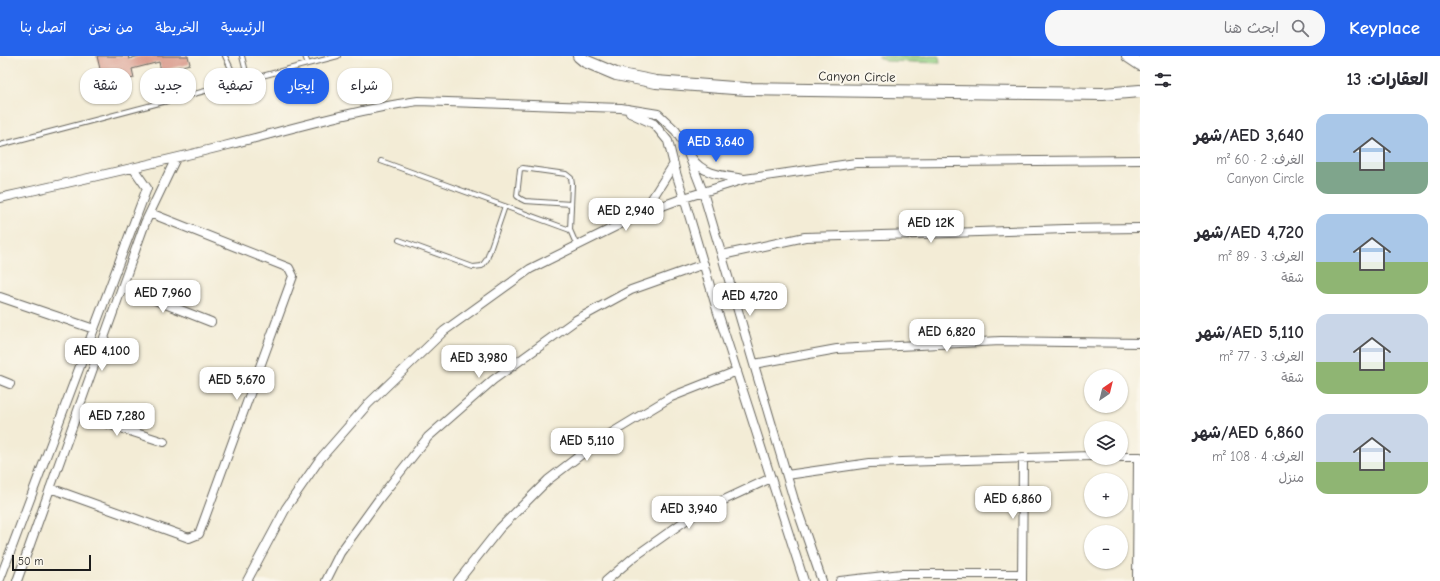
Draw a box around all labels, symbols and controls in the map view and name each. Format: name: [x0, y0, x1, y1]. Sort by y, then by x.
search box: [1045, 10, 1325, 46]
icon: search: [1289, 17, 1311, 39]
text: Keyplace: [1349, 17, 1420, 39]
text: اتصل بنا: [20, 19, 67, 36]
text: من نحن: [89, 19, 133, 36]
text: الخريطة: [155, 19, 199, 36]
text: الرئيسية: [221, 19, 265, 36]
text: ابحث هنا: [1224, 19, 1279, 37]
chip: شقة: [80, 68, 132, 104]
chip: جديد: [140, 68, 196, 104]
chip: تصفية: [204, 68, 266, 104]
chip: إيجار: [274, 68, 329, 104]
chip: شراء: [337, 68, 392, 104]
street label: Canyon Circle: [818, 68, 896, 85]
icon: filters: [1152, 69, 1174, 91]
text: العقارات: 13: [1346, 70, 1428, 89]
text: AED 3,640/شهر: [1194, 126, 1304, 145]
pin: AED 3,640: [670, 129, 762, 163]
icon: home: [1348, 130, 1396, 178]
text: AED 3,640: [688, 134, 744, 149]
text: الغرف: 2 · 60 m²: [1216, 152, 1304, 167]
text: Canyon Circle: [1227, 171, 1304, 186]
pin: AED 2,940: [580, 198, 672, 232]
text: AED 2,940: [598, 203, 654, 218]
pin: AED 12K: [894, 210, 968, 244]
text: AED 12K: [908, 215, 954, 230]
text: AED 4,720/شهر: [1195, 223, 1304, 242]
icon: home: [1348, 230, 1396, 278]
text: الغرف: 3 · 89 m²: [1218, 249, 1304, 264]
text: شقة: [1281, 270, 1304, 285]
pin: AED 7,960: [117, 280, 209, 314]
pin: AED 4,720: [704, 283, 796, 317]
text: AED 7,960: [135, 285, 191, 300]
text: AED 4,720: [722, 288, 778, 303]
pin: AED 6,820: [901, 319, 993, 353]
text: AED 5,110/شهر: [1197, 323, 1304, 342]
text: AED 6,820: [918, 324, 976, 339]
icon: home: [1348, 330, 1396, 378]
pin: AED 4,100: [56, 338, 148, 372]
text: AED 4,100: [74, 343, 130, 358]
pin: AED 3,980: [433, 345, 525, 379]
text: الغرف: 3 · 77 m²: [1219, 349, 1304, 364]
text: AED 3,980: [450, 350, 508, 365]
pin: AED 5,670: [191, 367, 283, 401]
north arrow: [1084, 369, 1128, 413]
map controls: [1084, 369, 1128, 569]
text: شقة: [1281, 370, 1304, 385]
text: AED 5,670: [208, 372, 266, 387]
pin: AED 7,280: [71, 403, 163, 437]
text: AED 7,280: [89, 408, 145, 423]
button: layers: [1084, 421, 1128, 465]
text: AED 6,860/شهر: [1193, 423, 1304, 442]
pin: AED 5,110: [541, 428, 633, 462]
icon: home: [1348, 430, 1396, 478]
text: AED 5,110: [560, 433, 614, 448]
text: الغرف: 4 · 108 m²: [1212, 449, 1304, 464]
text: منزل: [1278, 470, 1304, 485]
button: +: [1084, 473, 1128, 517]
pin: AED 6,860: [967, 486, 1059, 520]
text: AED 6,860: [984, 491, 1042, 506]
pin: AED 3,940: [643, 496, 735, 530]
text: AED 3,940: [661, 501, 717, 516]
button: −: [1084, 525, 1128, 569]
scale bar: [12, 553, 91, 572]
text: 50 m: [18, 555, 43, 568]

